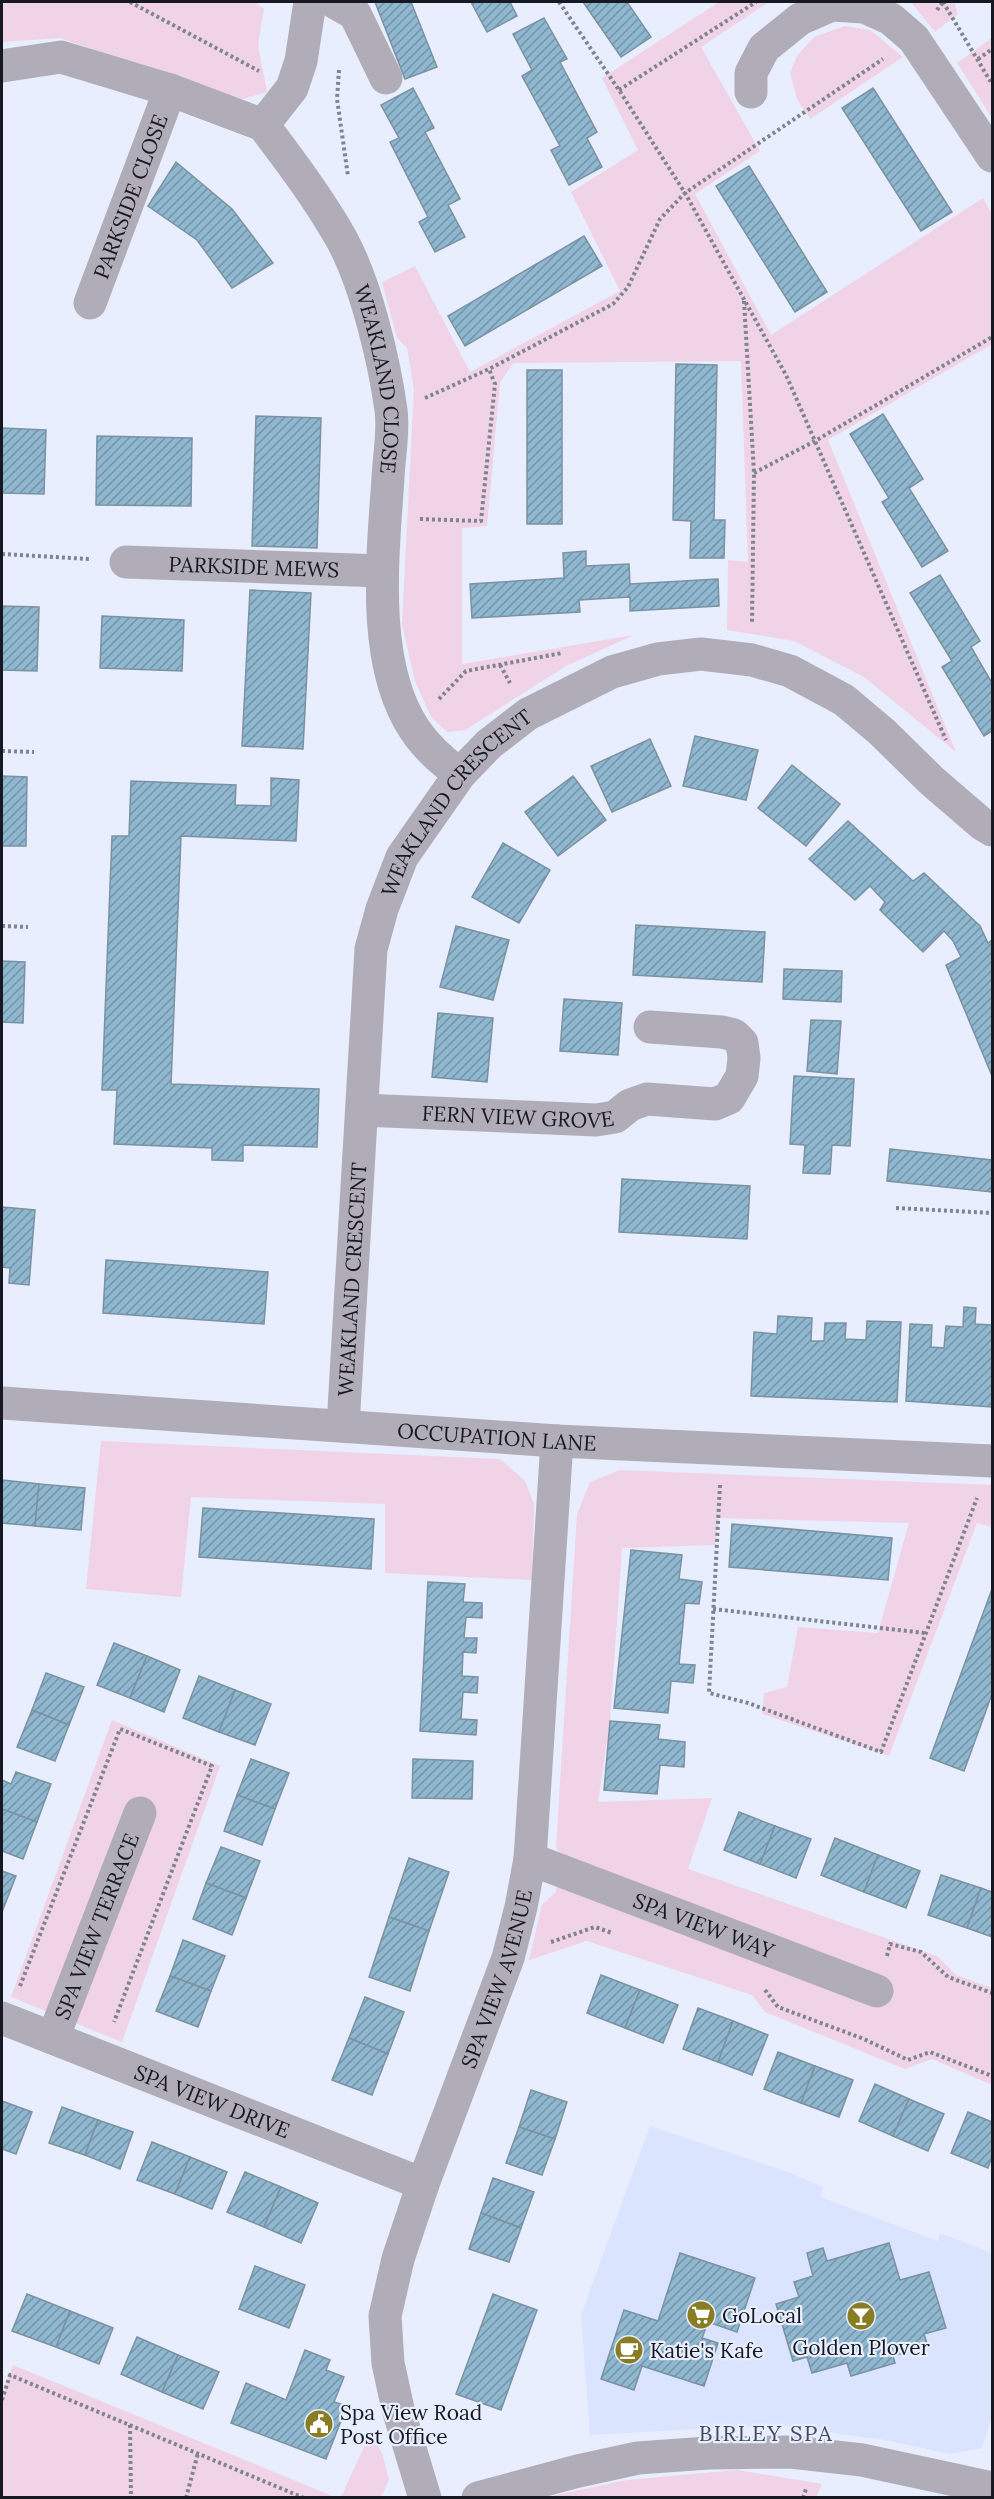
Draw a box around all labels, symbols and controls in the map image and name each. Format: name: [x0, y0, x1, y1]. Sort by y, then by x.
street label: PARKSIDE CLOSE: [87, 110, 173, 282]
street label: WEAKLAND CLOSE: [349, 281, 406, 475]
street label: PARKSIDE MEWS: [168, 550, 340, 583]
street label: WEAKLAND CRESCENT: [375, 703, 537, 900]
street label: FERN VIEW GROVE: [421, 1099, 616, 1134]
street label: WEAKLAND CRESCENT: [331, 1161, 372, 1397]
street label: OCCUPATION LANE: [396, 1417, 597, 1456]
street label: SPA VIEW TERRACE: [48, 1829, 145, 2023]
street label: SPA VIEW WAY: [630, 1886, 779, 1964]
street label: SPA VIEW AVENUE: [454, 1887, 538, 2072]
street label: SPA VIEW DRIVE: [130, 2058, 294, 2144]
supermarket icon: GoLocal: [685, 2299, 717, 2331]
bar icon: Golden Plover: [845, 2300, 877, 2332]
place label: GoLocal: [722, 2302, 802, 2329]
cafe icon: Katie's Kafe: [613, 2334, 645, 2366]
place label: Golden Plover: [792, 2334, 930, 2361]
place label: Katie's Kafe: [650, 2337, 763, 2364]
place label: Spa View Road Post Office: [340, 2399, 482, 2450]
public building icon: Spa View Road Post Office: [303, 2408, 335, 2440]
district label: BIRLEY SPA: [699, 2419, 833, 2447]

